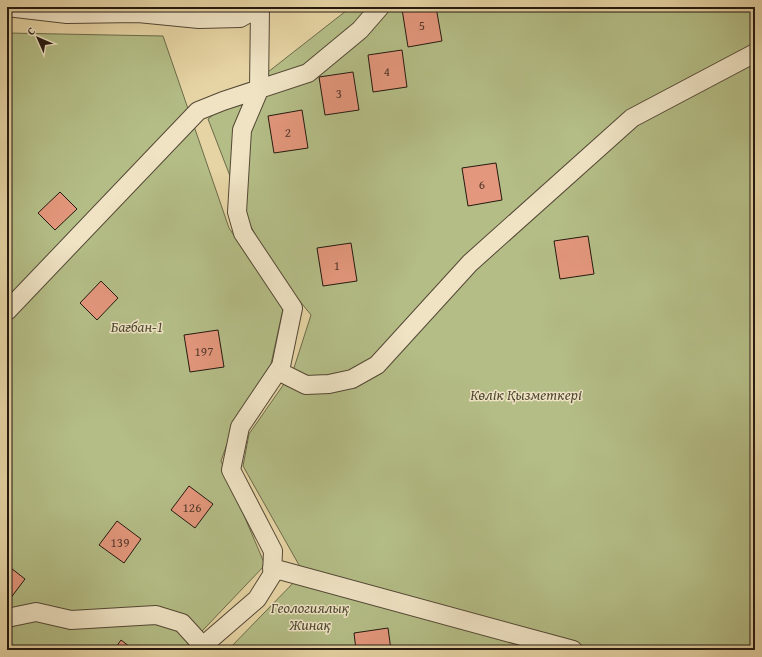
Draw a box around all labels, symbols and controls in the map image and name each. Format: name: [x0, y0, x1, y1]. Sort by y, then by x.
house number: 5: [419, 16, 425, 35]
north arrow: [18, 18, 58, 58]
text: С: [23, 23, 39, 39]
house number: 4: [384, 62, 390, 81]
house number: 3: [336, 84, 342, 103]
house number: 2: [285, 123, 291, 142]
house number: 6: [479, 175, 485, 194]
house number: 1: [334, 256, 340, 275]
park label: Бағбан-1: [111, 316, 163, 337]
house number: 197: [195, 342, 213, 361]
park label: Көлік Қызметкері: [470, 384, 582, 405]
house number: 126: [183, 498, 201, 517]
house number: 139: [111, 533, 129, 552]
park label: Геологиялық Жинақ: [270, 597, 350, 635]

